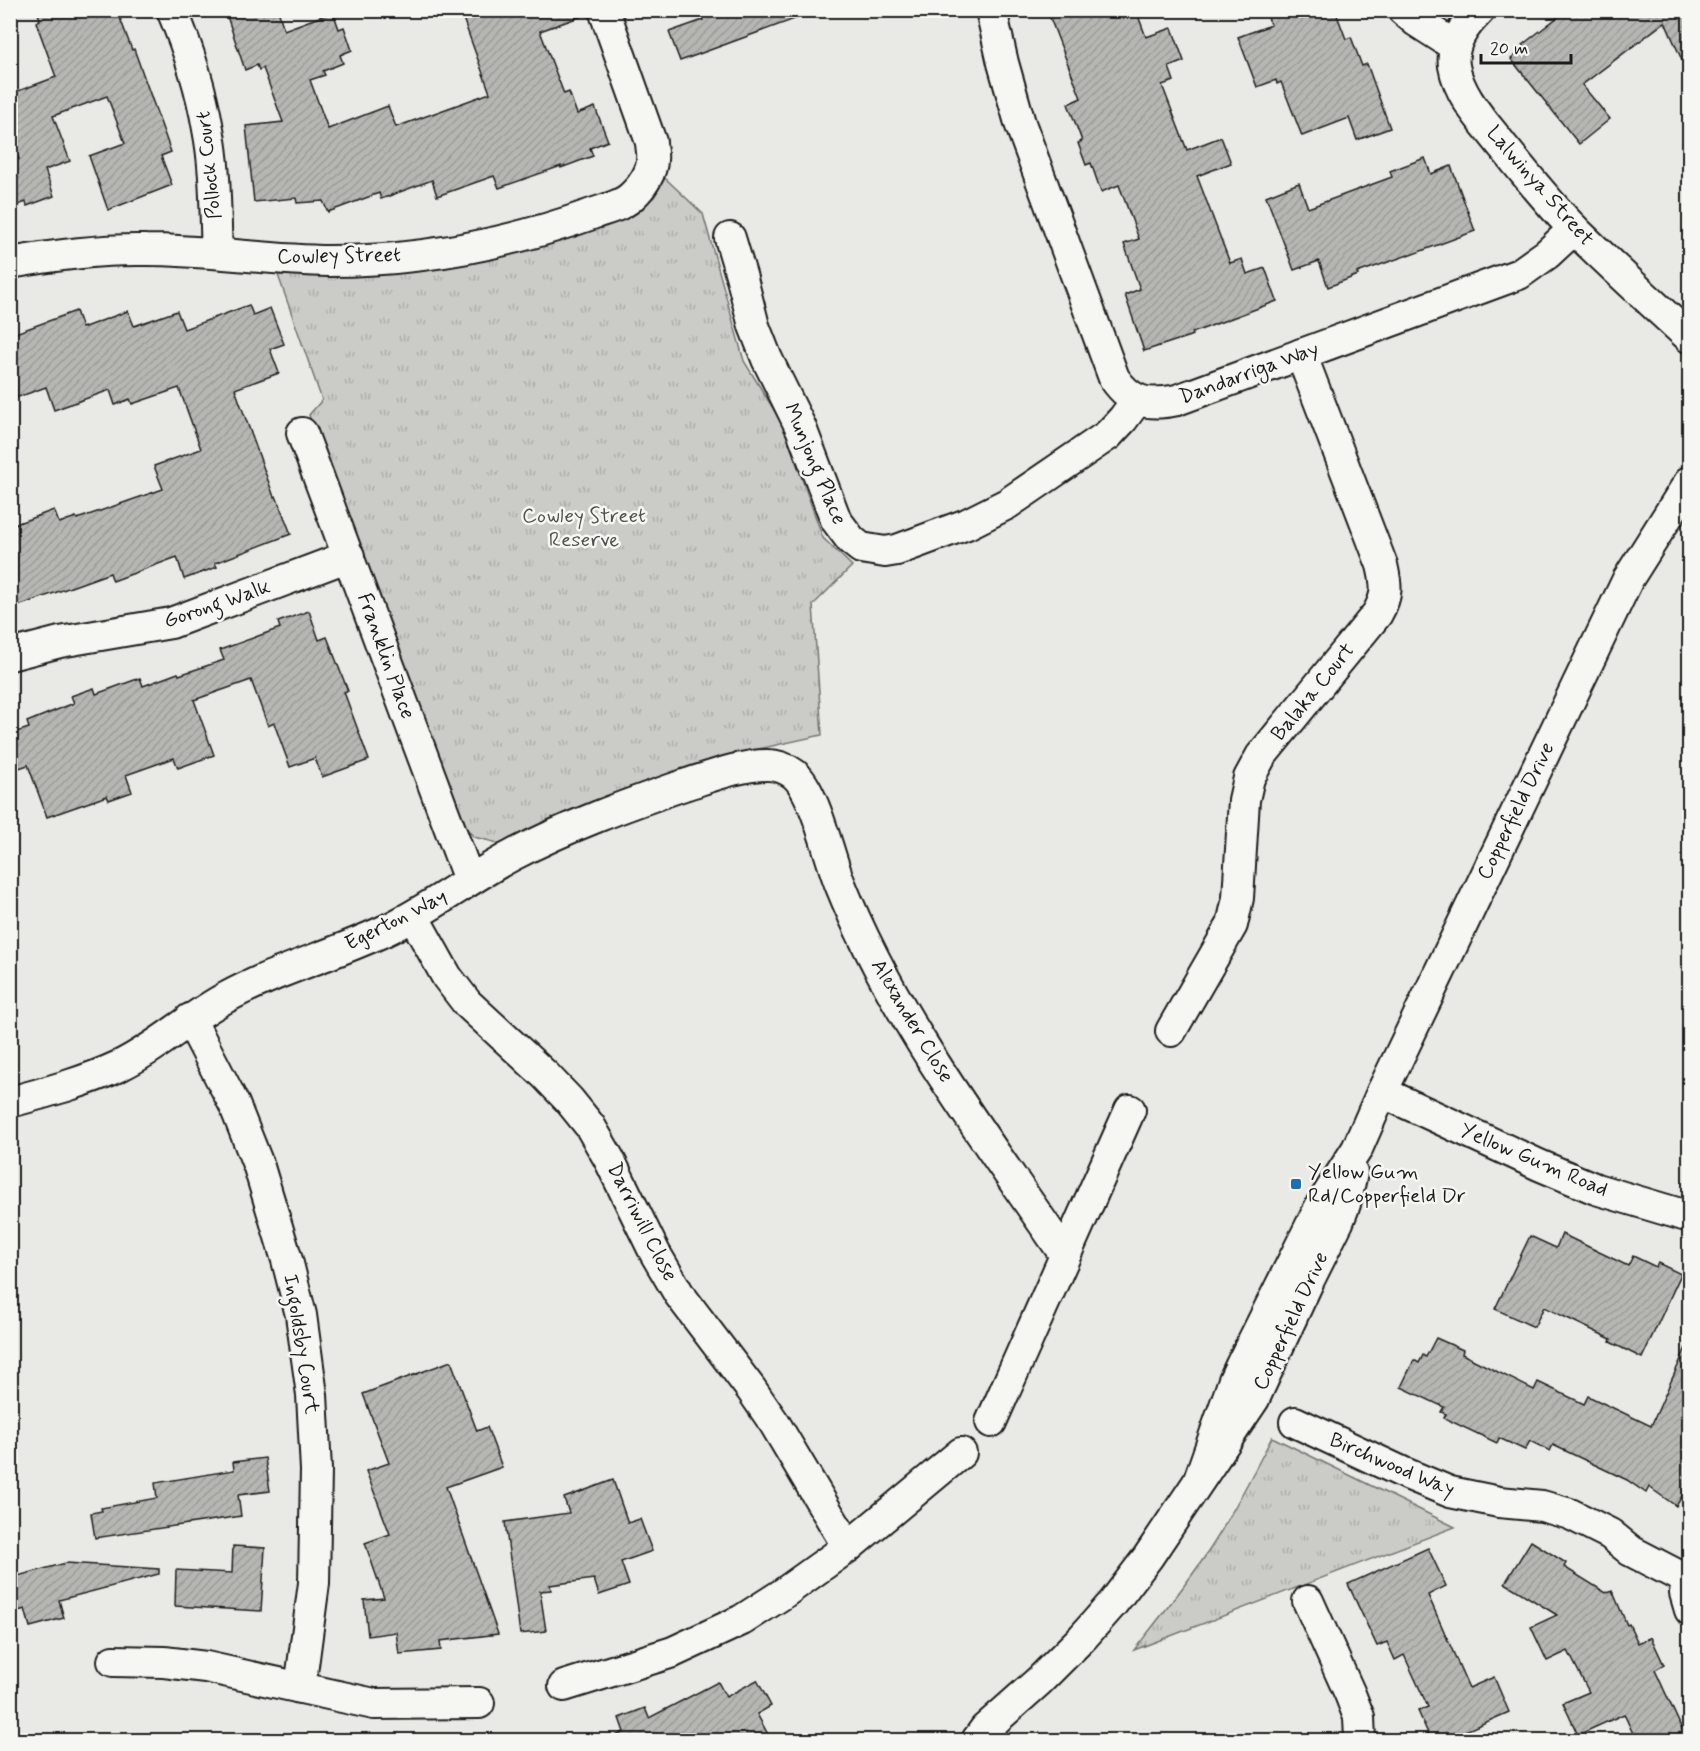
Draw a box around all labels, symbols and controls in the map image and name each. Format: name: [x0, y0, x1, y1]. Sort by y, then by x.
scale bar: [1481, 27, 1571, 65]
text: 20 m: [1490, 37, 1528, 61]
street label: Pollock Court: [189, 109, 229, 220]
street label: Lalwinya Street: [1480, 120, 1600, 252]
street label: Cowley Street: [277, 241, 401, 271]
street label: Dandarriga Way: [1175, 335, 1323, 412]
street label: Munjong Place: [775, 399, 853, 530]
park label: Cowley Street Reserve: [522, 502, 646, 554]
street label: Gorong Walk: [160, 573, 275, 637]
street label: Franklin Place: [350, 589, 422, 723]
street label: Balaka Court: [1265, 637, 1361, 747]
street label: Copperfield Drive: [1471, 738, 1561, 884]
street label: Egerton Way: [340, 882, 452, 958]
street label: Alexander Close: [864, 954, 960, 1088]
street label: Yellow Gum Road: [1456, 1116, 1612, 1204]
street label: Darriwill Close: [600, 1158, 684, 1286]
place label: Yellow Gum Rd/Copperfield Dr: [1308, 1158, 1466, 1210]
marker: Yellow Gum Rd/Copperfield Dr: [1289, 1177, 1303, 1191]
street label: Copperfield Drive: [1247, 1247, 1335, 1395]
street label: Ingoldsby Court: [274, 1272, 326, 1417]
street label: Birchwood Way: [1325, 1426, 1459, 1504]

